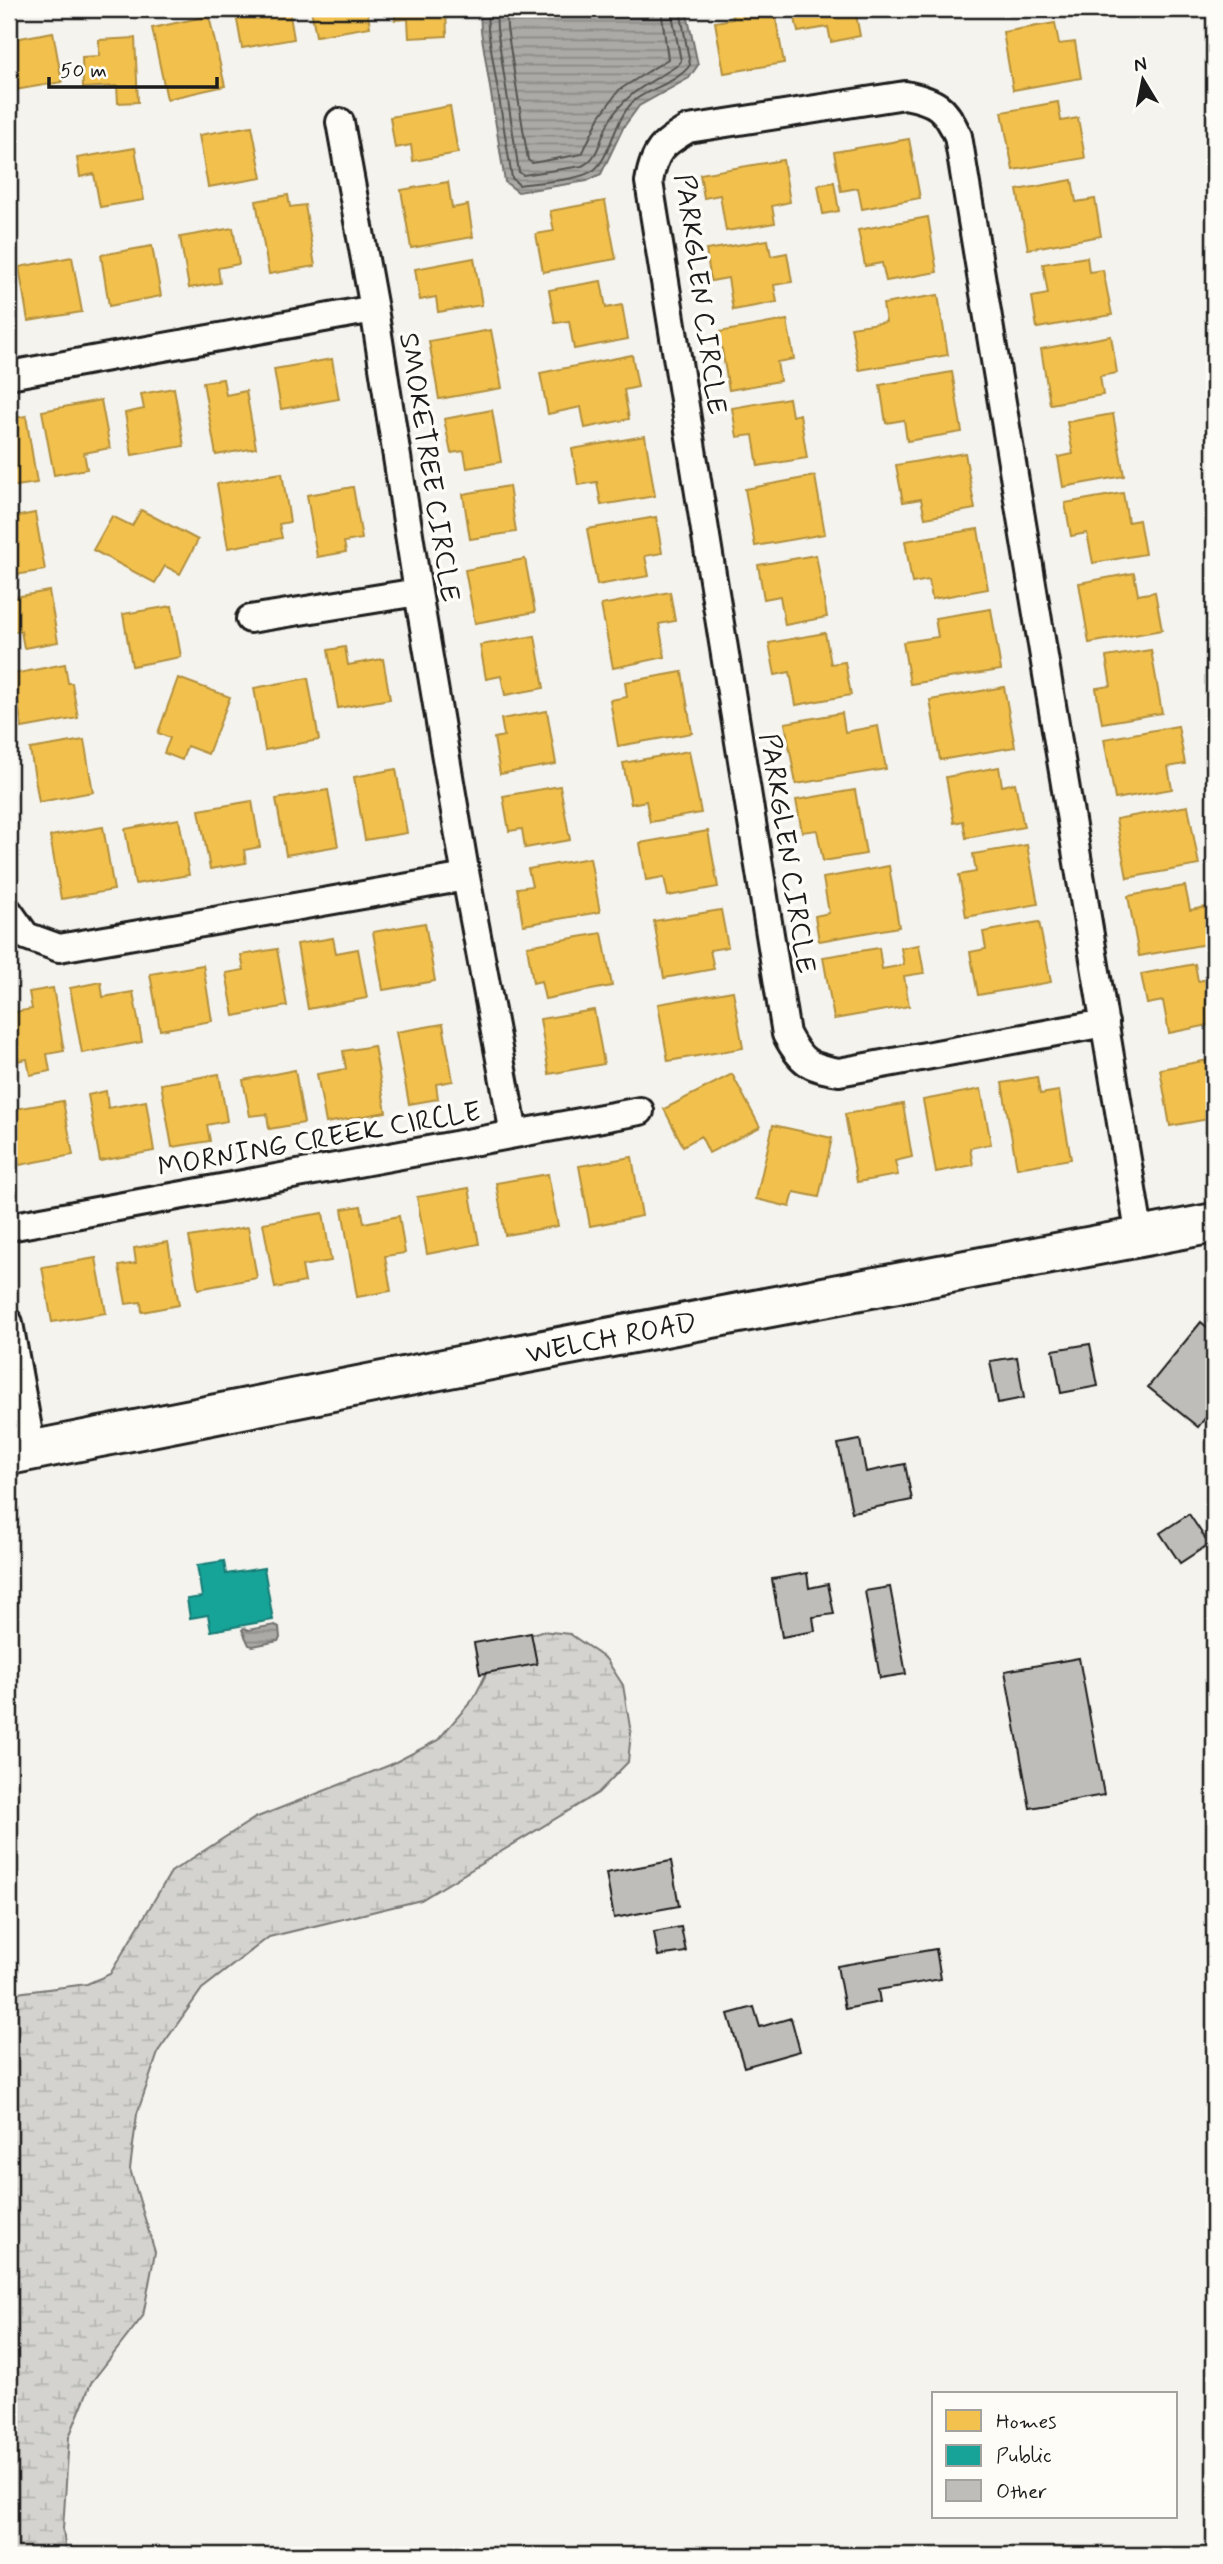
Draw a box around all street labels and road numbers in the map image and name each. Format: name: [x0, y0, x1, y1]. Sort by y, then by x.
street label: PARKGLEN CIRCLE: [664, 172, 735, 417]
street label: SMOKETREE CIRCLE: [389, 330, 468, 605]
street label: PARKGLEN CIRCLE: [749, 731, 824, 976]
street label: MORNING CREEK CIRCLE: [155, 1094, 484, 1187]
street label: WELCH ROAD: [523, 1305, 700, 1374]

